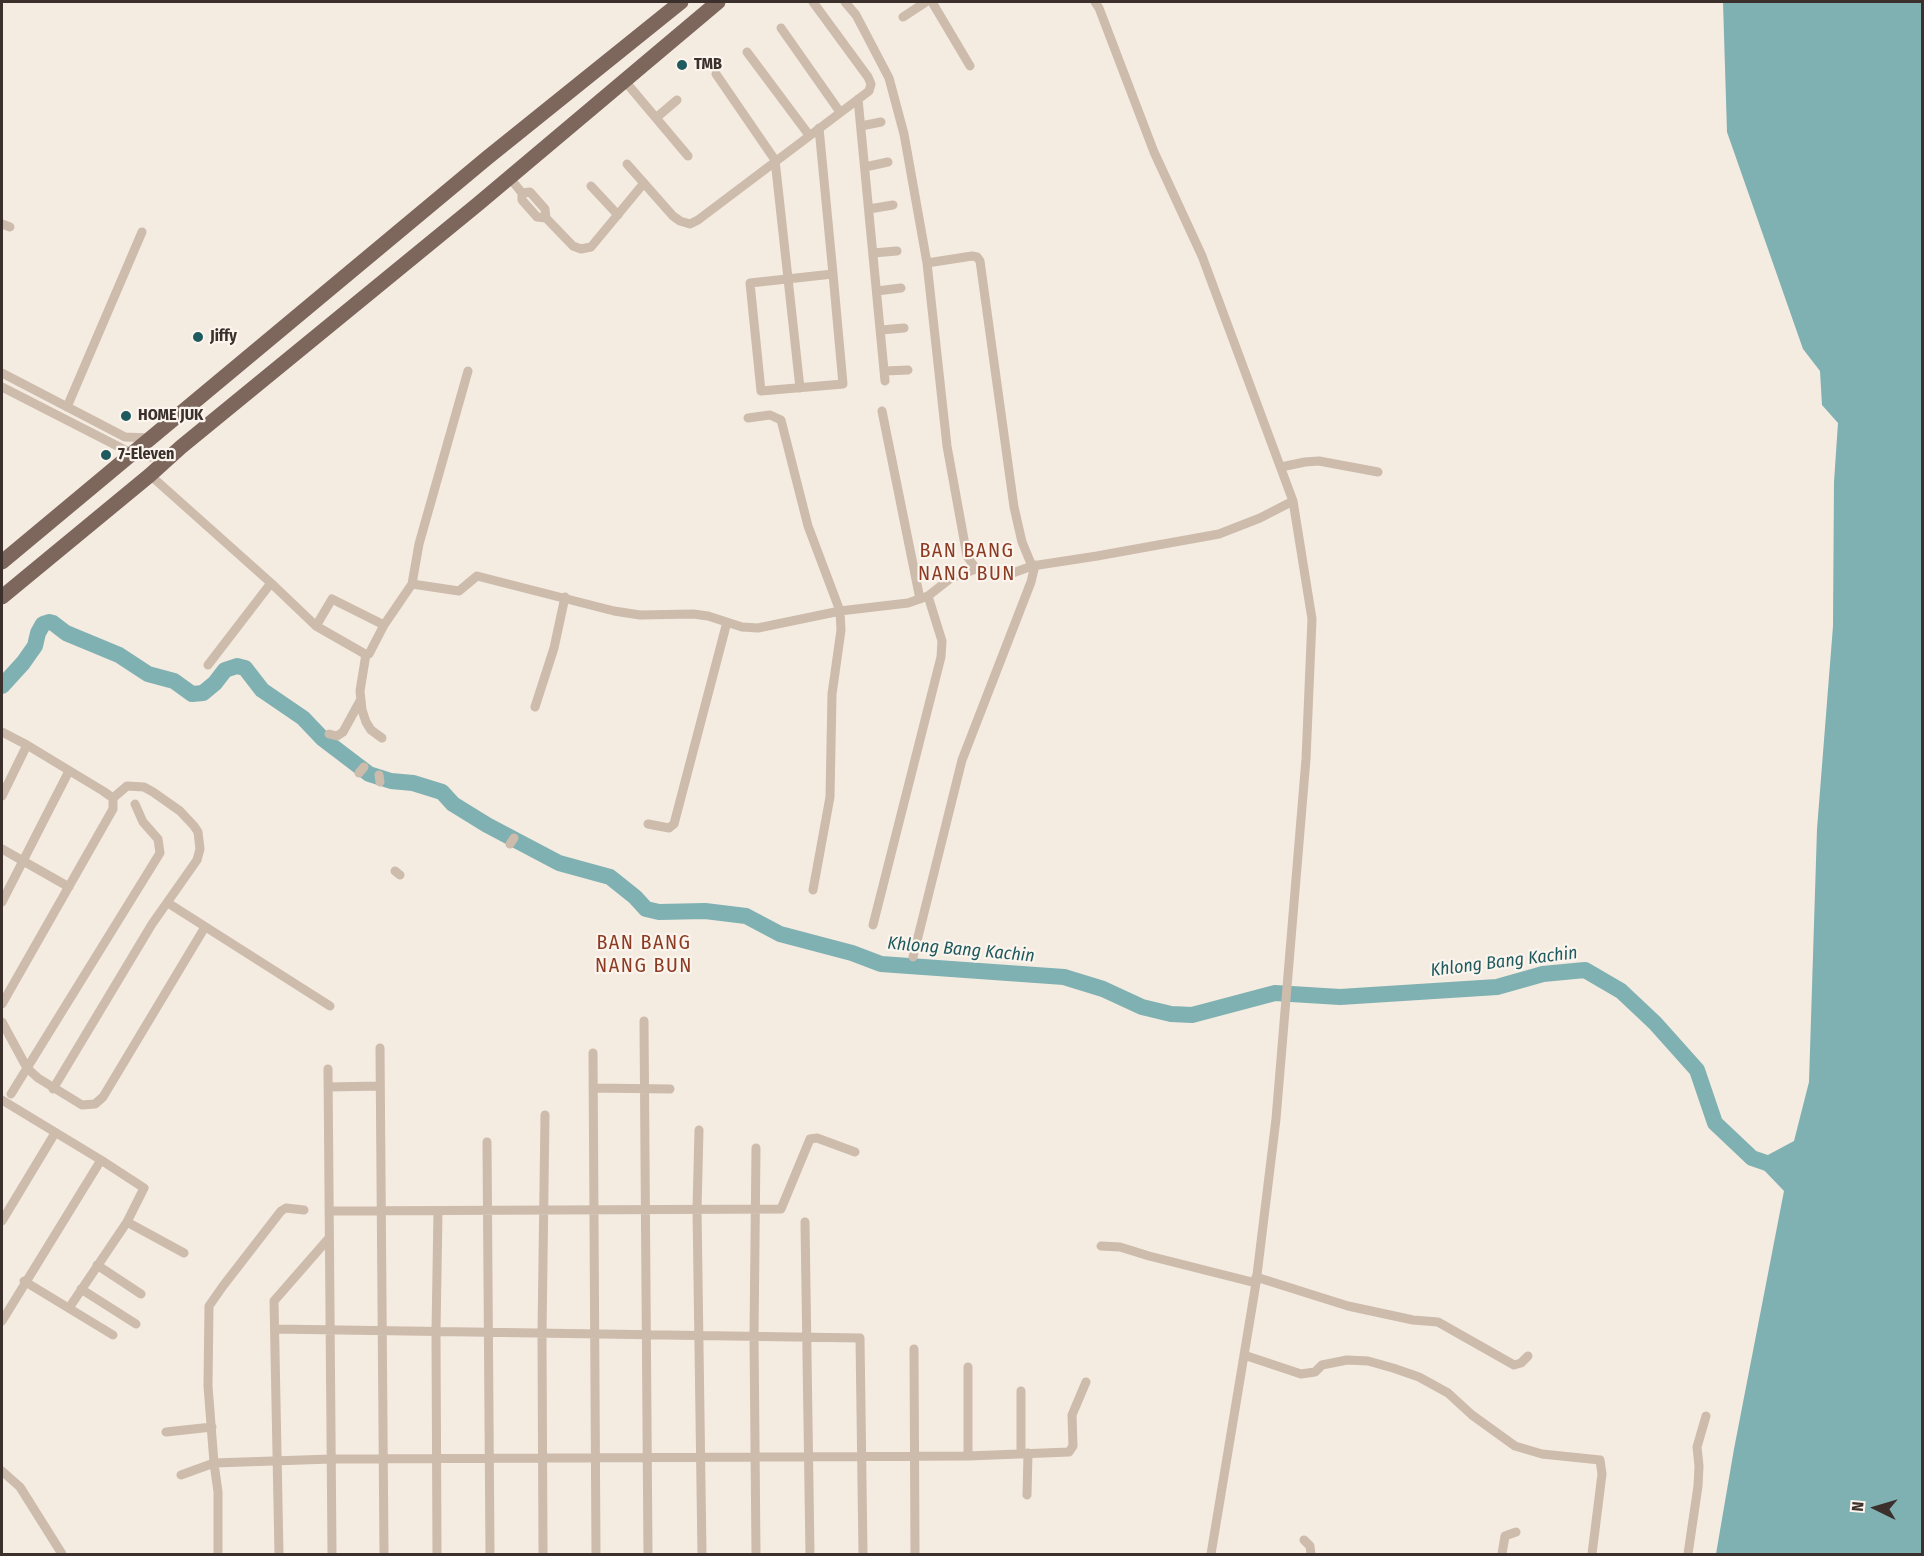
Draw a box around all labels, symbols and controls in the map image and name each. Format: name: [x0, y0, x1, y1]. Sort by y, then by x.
place label: TMB: [694, 55, 722, 75]
marker: TMB: [675, 58, 689, 72]
place label: Jiffy: [210, 327, 237, 347]
marker: Jiffy: [191, 330, 205, 344]
place label: HOME JUK: [138, 406, 203, 426]
marker: HOME JUK: [119, 409, 133, 423]
place label: 7-Eleven: [118, 445, 174, 465]
marker: 7-Eleven: [99, 448, 113, 462]
district label: BAN BANG NANG BUN: [918, 539, 1016, 586]
district label: BAN BANG NANG BUN: [595, 931, 693, 978]
water label: Khlong Bang Kachin: [886, 933, 1036, 967]
water label: Khlong Bang Kachin: [1429, 942, 1579, 982]
north arrow: [1846, 1478, 1906, 1538]
text: N: [1848, 1501, 1867, 1512]

